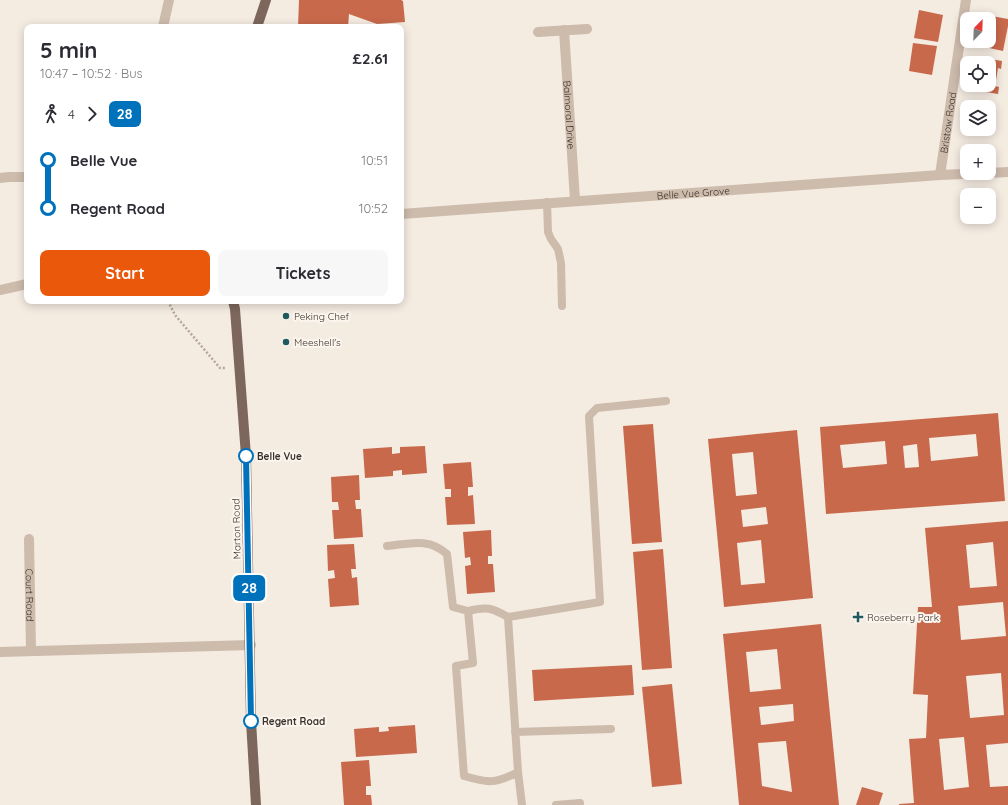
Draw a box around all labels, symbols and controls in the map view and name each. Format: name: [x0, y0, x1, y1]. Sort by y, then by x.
north arrow: [960, 12, 996, 48]
map controls: [960, 12, 996, 224]
text: 5 min: [40, 36, 97, 64]
text: £2.61: [353, 49, 388, 68]
button: locate: [960, 56, 996, 92]
text: 10:47 – 10:52 · Bus: [40, 65, 143, 81]
street label: Balmoral Drive: [560, 80, 578, 150]
street label: Bristow Road: [937, 91, 959, 154]
button: layers: [960, 100, 996, 136]
icon: walk: [40, 103, 62, 125]
icon: forward: [81, 103, 103, 125]
text: 28: [117, 105, 133, 123]
text: 4: [68, 106, 75, 122]
button: +: [960, 144, 996, 180]
text: Belle Vue: [70, 151, 137, 170]
text: 10:51: [361, 152, 388, 168]
street label: Belle Vue Grove: [656, 184, 731, 202]
button: −: [960, 188, 996, 224]
text: Regent Road: [70, 199, 165, 218]
text: 10:52: [359, 200, 388, 216]
button: Start: [40, 250, 210, 296]
button: Tickets: [218, 250, 388, 296]
place label: Peking Chef: [294, 310, 350, 323]
marker: Peking Chef: [281, 311, 291, 321]
place label: Meeshell's: [294, 336, 341, 349]
marker: Meeshell's: [281, 337, 291, 347]
marker: Belle Vue: [238, 448, 254, 464]
place label: Belle Vue: [257, 450, 302, 463]
street label: Marton Road: [229, 498, 244, 560]
street label: Court Road: [23, 568, 36, 622]
line badge: 28: [231, 575, 267, 601]
text: 28: [241, 579, 257, 597]
marker: Roseberry Park: [852, 611, 864, 623]
place label: Roseberry Park: [867, 611, 939, 624]
marker: Regent Road: [243, 713, 259, 729]
place label: Regent Road: [262, 715, 325, 728]

